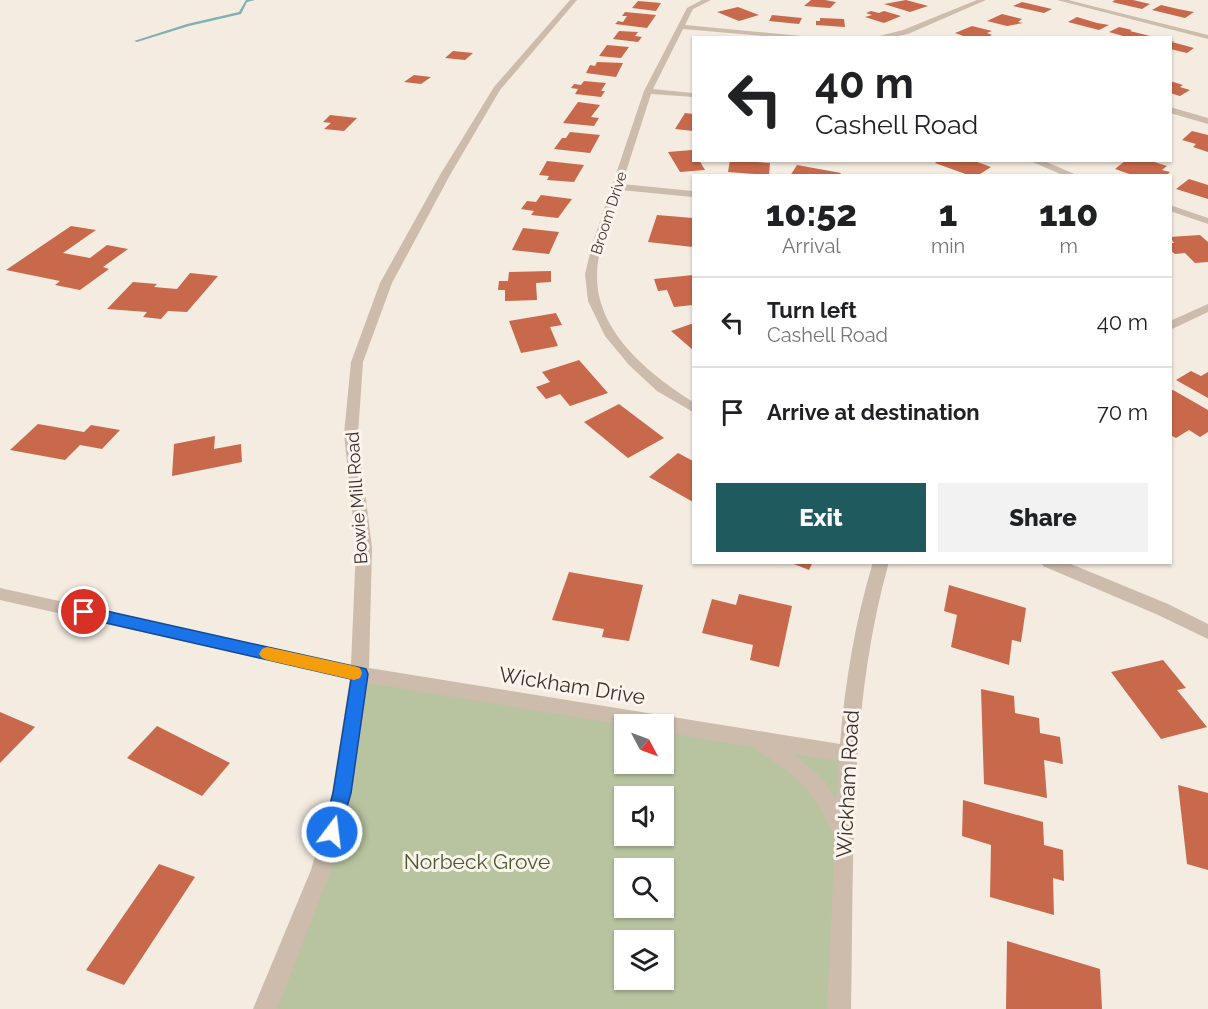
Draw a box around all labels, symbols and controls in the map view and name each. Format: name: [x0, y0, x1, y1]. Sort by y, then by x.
text: 40 m: [815, 59, 914, 108]
icon: left: [716, 60, 794, 138]
text: Cashell Road: [815, 109, 978, 140]
street label: Broom Drive: [587, 169, 631, 257]
text: 10:52: [766, 192, 857, 234]
text: 1: [939, 192, 957, 234]
text: 110: [1039, 192, 1098, 234]
text: Arrival: [782, 234, 841, 258]
text: min: [931, 234, 965, 258]
text: m: [1059, 234, 1078, 258]
text: Turn left: [767, 297, 857, 323]
icon: left: [716, 306, 749, 339]
text: 40 m: [1097, 309, 1148, 335]
text: Cashell Road: [767, 323, 888, 347]
icon: arrive: [716, 396, 749, 429]
text: Arrive at destination: [767, 399, 980, 425]
text: 70 m: [1097, 399, 1148, 425]
street label: Bowie Mill Road: [341, 431, 372, 565]
button: Exit: [716, 483, 926, 552]
button: Share: [938, 483, 1148, 552]
pin: [58, 586, 109, 637]
icon: arrive: [67, 595, 100, 628]
street label: Wickham Drive: [497, 662, 647, 709]
street label: Wickham Road: [831, 709, 864, 858]
north arrow: [614, 714, 674, 774]
map controls: [614, 714, 674, 990]
button: sound: [614, 786, 674, 846]
position arrow: [300, 800, 364, 864]
park label: Norbeck Grove: [404, 849, 550, 874]
button: search: [614, 858, 674, 918]
button: layers: [614, 930, 674, 990]

